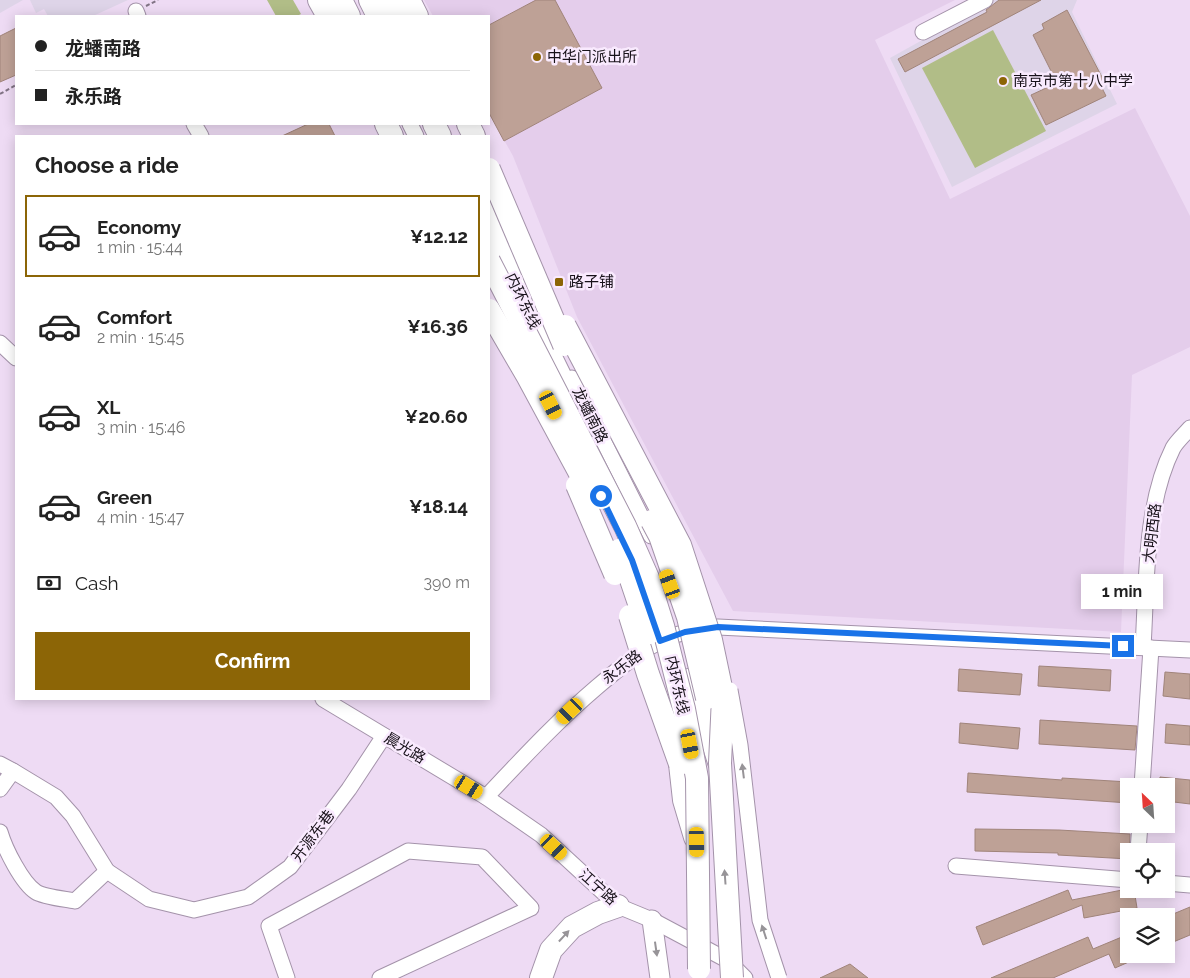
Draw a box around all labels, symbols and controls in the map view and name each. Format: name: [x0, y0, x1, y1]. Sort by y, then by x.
text: 龙蟠南路: [65, 37, 141, 59]
place label: 中华门派出所: [547, 48, 637, 66]
marker: 中华门派出所: [531, 51, 543, 63]
place label: 南京市第十八中学: [1013, 72, 1133, 90]
marker: 南京市第十八中学: [997, 75, 1009, 87]
text: 永乐路: [65, 85, 122, 107]
text: Choose a ride: [35, 152, 179, 178]
icon: car: [37, 214, 82, 259]
text: Economy: [97, 216, 181, 238]
text: ¥12.12: [410, 225, 468, 247]
text: 1 min · 15:44: [97, 238, 183, 257]
street label: 内环东线: [502, 270, 544, 332]
place label: 路子铺: [569, 273, 614, 291]
marker: 路子铺: [553, 276, 565, 288]
icon: car: [37, 304, 82, 349]
text: Comfort: [97, 306, 172, 328]
text: ¥16.36: [407, 315, 468, 337]
text: 2 min · 15:45: [97, 328, 184, 347]
street label: 龙蟠南路: [568, 384, 612, 446]
car: [537, 388, 564, 422]
icon: car: [37, 394, 82, 439]
text: XL: [97, 396, 120, 418]
text: ¥20.60: [405, 405, 468, 427]
text: 3 min · 15:46: [97, 418, 185, 437]
icon: car: [37, 484, 82, 529]
route start: [590, 485, 612, 507]
text: Green: [97, 486, 152, 508]
text: ¥18.14: [409, 495, 468, 517]
street label: 大明西路: [1139, 502, 1165, 564]
text: 4 min · 15:47: [97, 508, 184, 527]
car: [657, 567, 682, 601]
icon: cash: [35, 569, 63, 597]
text: Cash: [75, 572, 119, 594]
text: 390 m: [424, 573, 470, 592]
callout: 1 min: [1082, 574, 1164, 608]
text: 1 min: [1102, 582, 1142, 601]
button: Confirm: [35, 632, 470, 690]
route end: [1112, 635, 1134, 657]
street label: 永乐路: [599, 646, 645, 688]
street label: 内环东线: [661, 654, 693, 716]
car: [553, 695, 586, 727]
car: [679, 728, 700, 760]
street label: 晨光路: [381, 729, 429, 767]
one-way arrow: [739, 763, 747, 779]
car: [452, 773, 485, 801]
north arrow: [1120, 778, 1175, 832]
map controls: [1120, 778, 1175, 963]
street label: 开源东巷: [288, 807, 338, 865]
car: [689, 827, 704, 857]
car: [537, 831, 570, 863]
button: locate: [1120, 843, 1175, 898]
street label: 江宁路: [575, 865, 621, 909]
one-way arrow: [721, 869, 729, 885]
button: layers: [1120, 908, 1175, 963]
one-way arrow: [760, 924, 767, 939]
one-way arrow: [558, 930, 570, 942]
one-way arrow: [652, 941, 660, 957]

